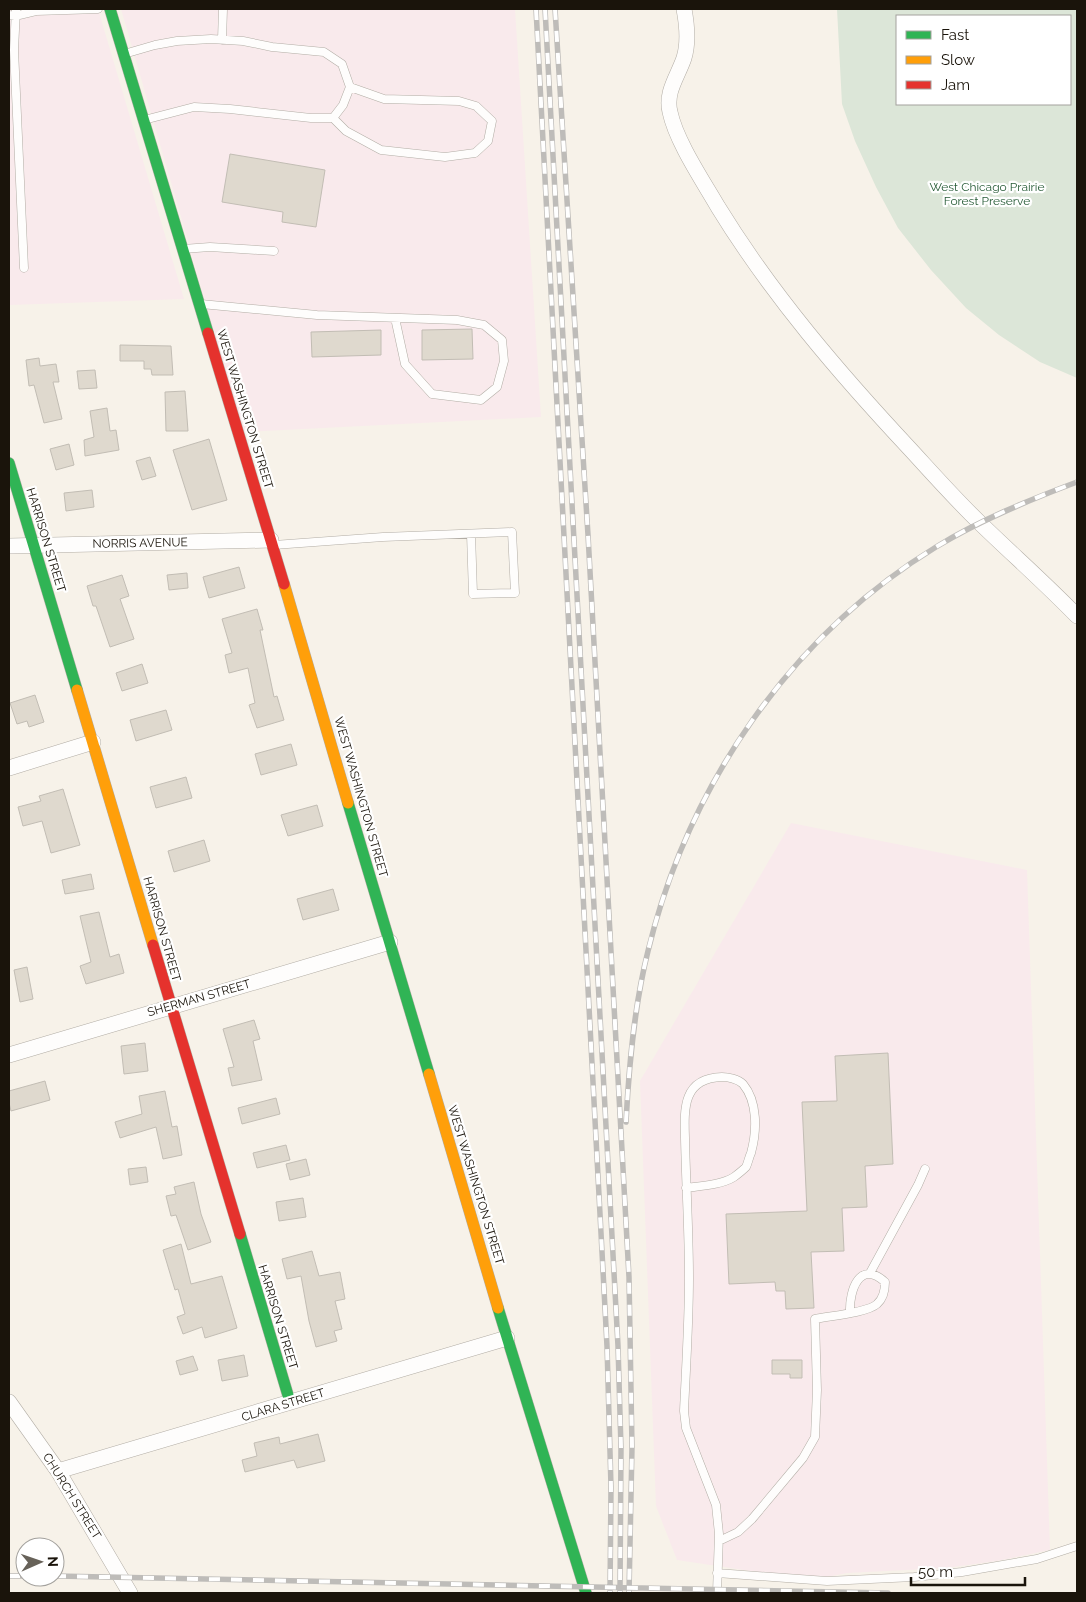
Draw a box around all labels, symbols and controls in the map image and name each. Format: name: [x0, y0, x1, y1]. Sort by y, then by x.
legend: [896, 15, 1071, 105]
text: Fast: [941, 26, 969, 44]
text: Slow: [941, 51, 975, 69]
text: Jam: [941, 76, 970, 94]
park label: West Chicago Prairie Forest Preserve: [930, 180, 1044, 208]
street label: WEST WASHINGTON STREET: [214, 328, 276, 491]
street label: HARRISON STREET: [23, 486, 69, 595]
street label: NORRIS AVENUE: [92, 535, 188, 551]
street label: WEST WASHINGTON STREET: [331, 715, 391, 879]
street label: HARRISON STREET: [140, 875, 184, 984]
street label: SHERMAN STREET: [146, 976, 253, 1019]
street label: WEST WASHINGTON STREET: [445, 1104, 507, 1267]
street label: HARRISON STREET: [255, 1263, 301, 1372]
street label: CLARA STREET: [240, 1385, 327, 1424]
street label: CHURCH STREET: [40, 1451, 104, 1542]
north arrow: [15, 1537, 65, 1587]
scale bar: [911, 1554, 1025, 1586]
text: N: [45, 1556, 61, 1567]
text: 50 m: [918, 1563, 953, 1581]

